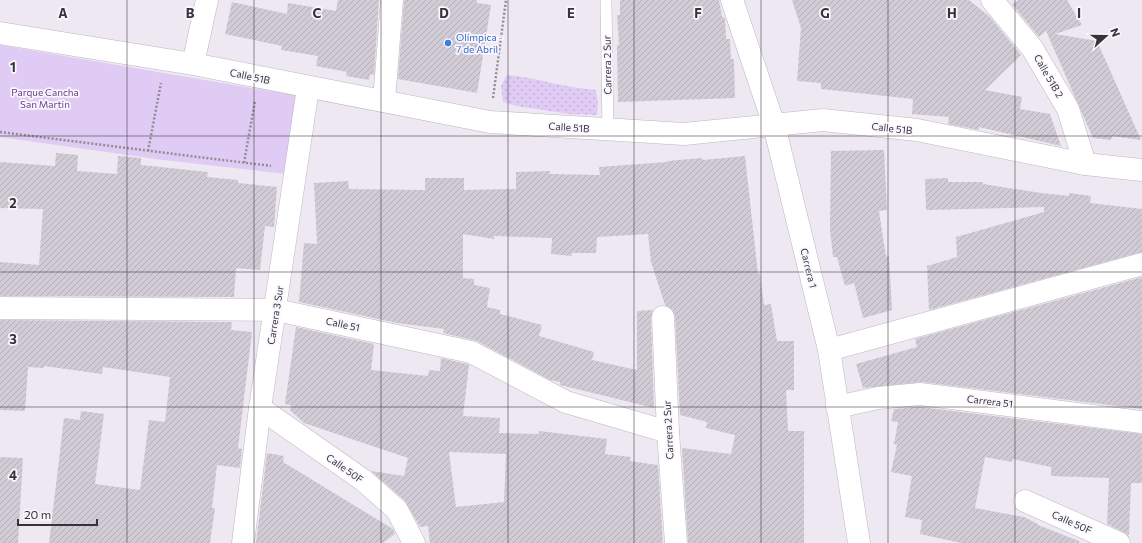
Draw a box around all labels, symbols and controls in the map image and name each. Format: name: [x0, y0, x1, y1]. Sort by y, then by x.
text: A: [58, 5, 68, 21]
text: B: [186, 5, 195, 21]
text: C: [313, 5, 322, 21]
text: D: [439, 5, 449, 21]
text: E: [567, 5, 575, 21]
text: F: [694, 5, 702, 21]
text: G: [820, 5, 830, 21]
text: H: [947, 5, 957, 21]
text: I: [1077, 5, 1081, 21]
north arrow: [1086, 16, 1126, 56]
text: N: [1108, 26, 1123, 38]
place label: Olímpica - 7 de Abril: [456, 31, 503, 55]
street label: Carrera 2 Sur: [600, 35, 614, 95]
marker: Olímpica - 7 de Abril: [443, 38, 453, 48]
street label: Calle 51B 2: [1032, 52, 1066, 100]
text: 1: [10, 59, 16, 75]
street label: Calle 51B: [229, 66, 272, 86]
park label: Parque Cancha San Martin: [11, 86, 79, 110]
street label: Calle 51B: [548, 120, 590, 134]
street label: Calle 51B: [871, 120, 913, 136]
text: 2: [9, 195, 17, 211]
street label: Carrera 1: [798, 247, 820, 289]
street label: Carrera 3 Sur: [264, 285, 286, 345]
street label: Calle 51: [325, 315, 361, 333]
text: 3: [9, 331, 17, 347]
street label: Carrera 51: [966, 392, 1014, 410]
street label: Carrera 2 Sur: [660, 400, 676, 460]
street label: Calle 50F: [324, 451, 366, 485]
text: 4: [9, 467, 17, 483]
scale bar: [18, 501, 97, 527]
text: 20 m: [24, 507, 51, 521]
street label: Calle 50F: [1050, 508, 1094, 536]

